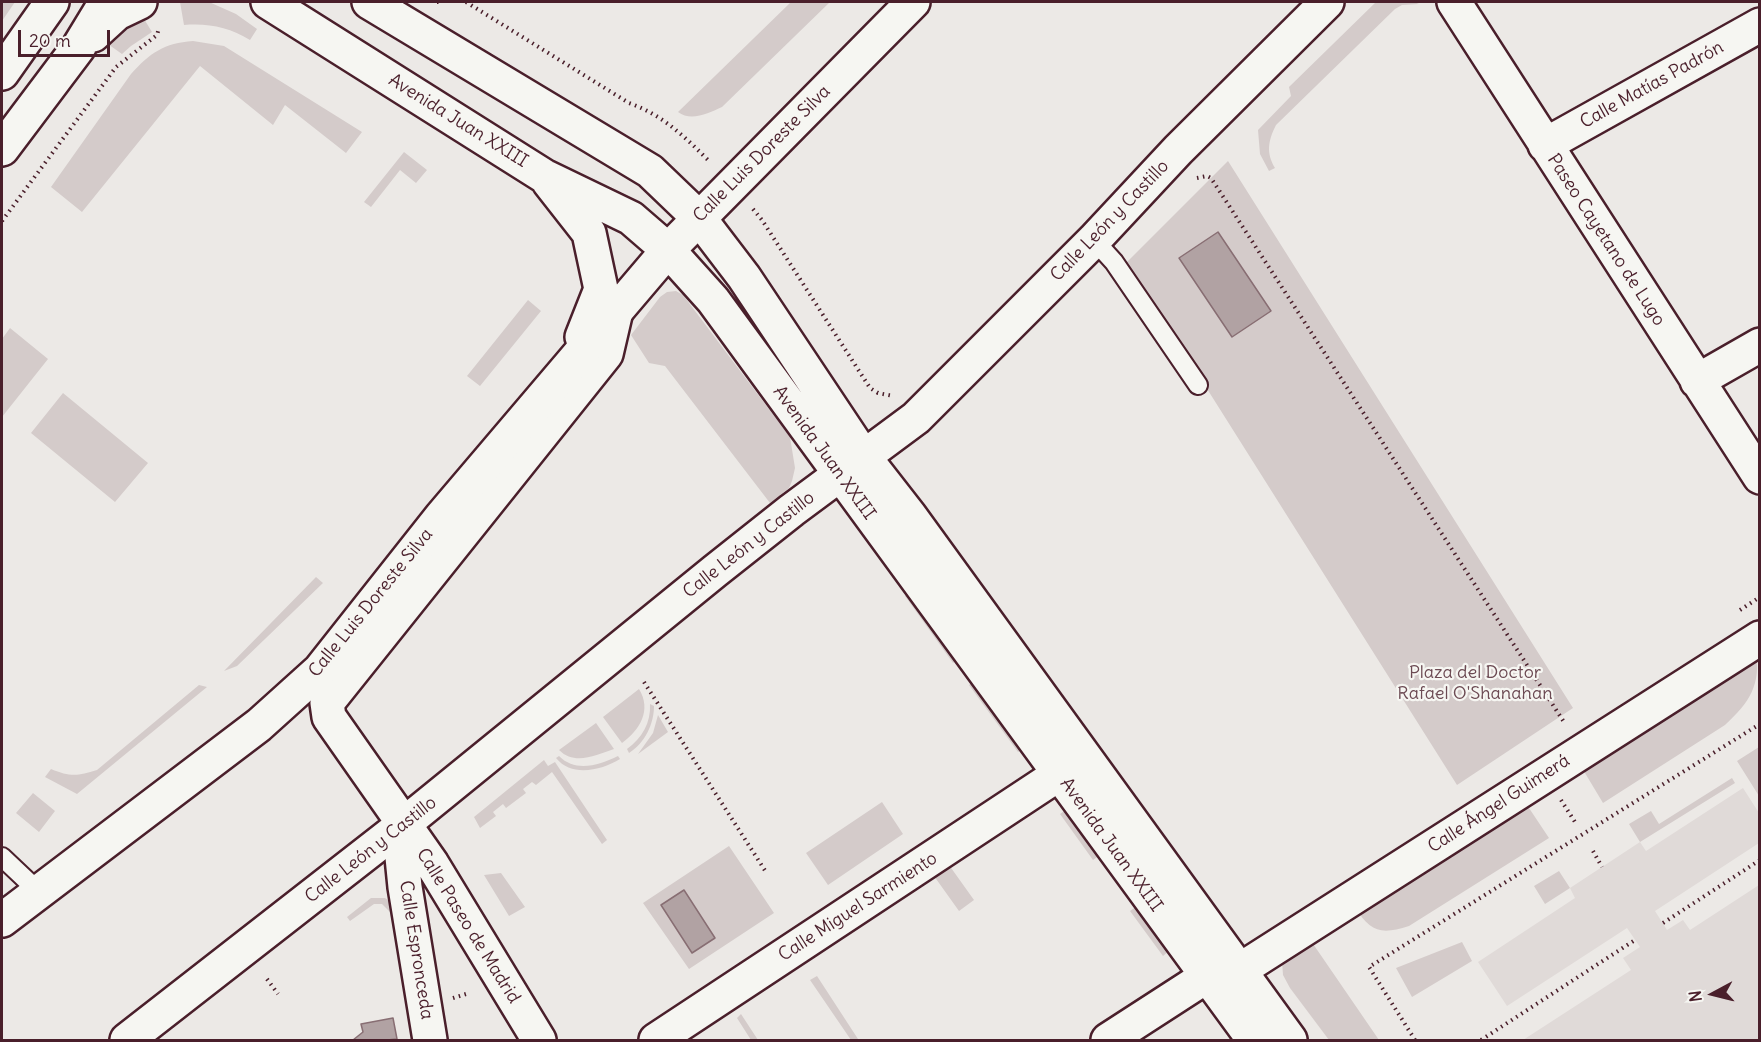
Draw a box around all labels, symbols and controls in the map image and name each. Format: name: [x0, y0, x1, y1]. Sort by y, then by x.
scale bar: [21, 18, 112, 56]
text: 20 m: [29, 29, 71, 52]
street label: Calle Matías Padrón: [1577, 37, 1727, 133]
street label: Avenida Juan XXIII: [384, 69, 532, 173]
street label: Calle Luis Doreste Silva: [689, 81, 835, 227]
street label: Paseo Cayetano de Lugo: [1542, 150, 1670, 330]
street label: Calle León y Castillo: [1046, 156, 1174, 286]
street label: Avenida Juan XXIII: [768, 382, 880, 524]
street label: Calle León y Castillo: [679, 487, 819, 603]
street label: Calle Luis Doreste Silva: [304, 524, 438, 682]
park label: Plaza del Doctor Rafael O'Shanahan: [1397, 662, 1553, 704]
street label: Calle Ángel Guimerá: [1424, 750, 1574, 858]
street label: Avenida Juan XXIII: [1055, 774, 1167, 916]
street label: Calle León y Castillo: [301, 792, 441, 908]
street label: Calle Paseo de Madrid: [411, 845, 525, 1007]
street label: Calle Miguel Sarmiento: [775, 848, 941, 966]
street label: Calle Espronceda: [394, 879, 438, 1021]
north arrow: [1683, 964, 1743, 1024]
text: N: [1685, 989, 1706, 1003]

